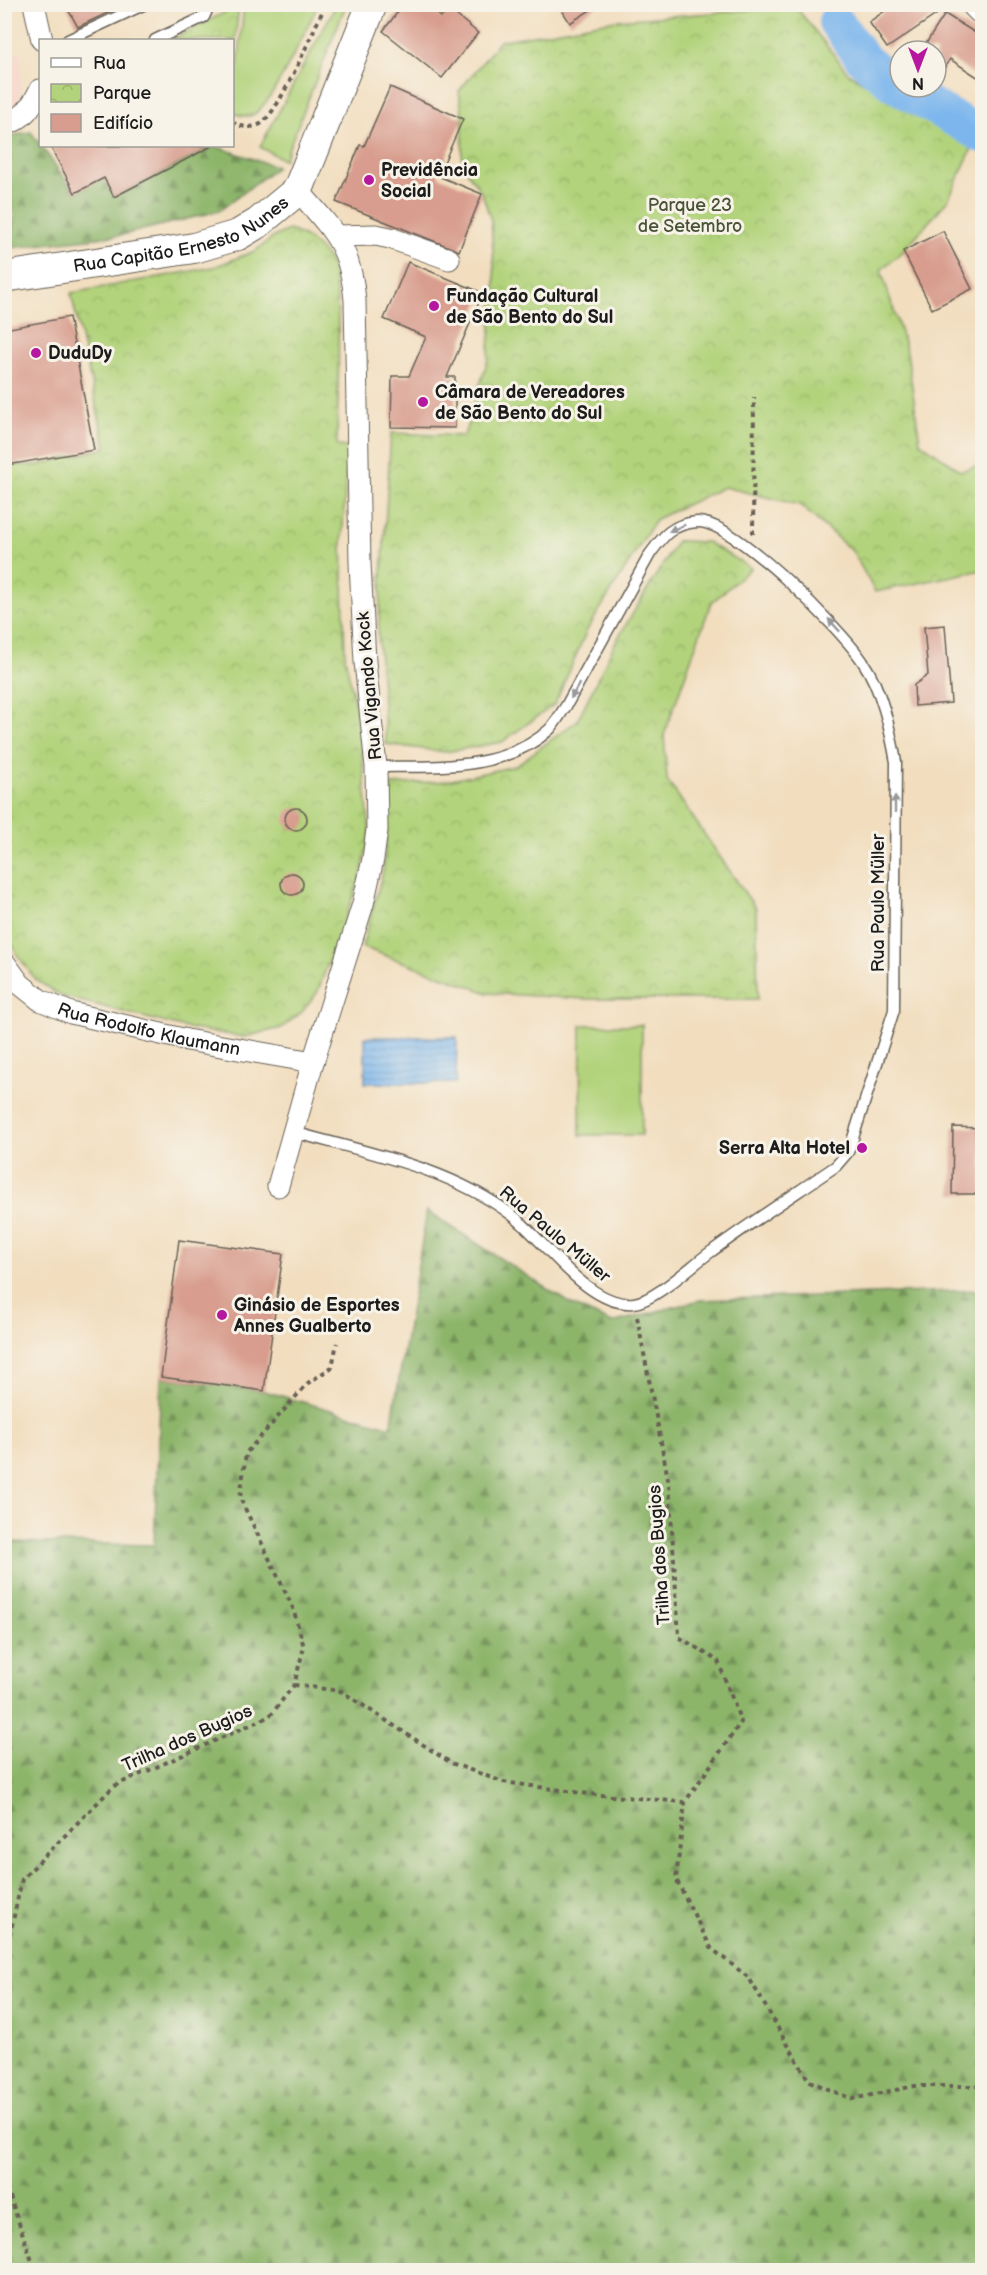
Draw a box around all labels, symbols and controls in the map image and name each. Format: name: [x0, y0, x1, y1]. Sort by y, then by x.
legend: [39, 39, 234, 147]
north arrow: [888, 39, 948, 99]
text: Rua: [93, 53, 126, 74]
text: N: [912, 73, 924, 92]
text: Parque: [93, 83, 151, 104]
text: Edifício: [93, 113, 153, 134]
place label: Previdência Social: [381, 160, 478, 202]
marker: Previdência Social: [362, 173, 376, 187]
street label: Rua Capitão Ernesto Nunes: [72, 192, 293, 277]
park label: Parque 23 de Setembro: [638, 195, 742, 237]
place label: Fundação Cultural de São Bento do Sul: [446, 286, 613, 328]
marker: Fundação Cultural de São Bento do Sul: [427, 299, 441, 313]
place label: DuduDy: [48, 343, 113, 364]
marker: DuduDy: [29, 346, 43, 360]
place label: Câmara de Vereadores de São Bento do Sul: [435, 382, 625, 424]
marker: Câmara de Vereadores de São Bento do Sul: [416, 395, 430, 409]
one-way arrow: [668, 524, 686, 533]
street label: Rua Vigando Kock: [353, 611, 386, 761]
one-way arrow: [827, 618, 841, 633]
one-way arrow: [570, 683, 580, 700]
one-way arrow: [890, 795, 900, 814]
street label: Rua Paulo Müller: [868, 833, 889, 972]
street label: Rua Rodolfo Klaumann: [54, 998, 242, 1060]
place label: Serra Alta Hotel: [719, 1138, 850, 1159]
marker: Serra Alta Hotel: [855, 1141, 869, 1155]
street label: Rua Paulo Müller: [495, 1182, 615, 1287]
place label: Ginásio de Esportes Annes Gualberto: [233, 1295, 400, 1337]
marker: Ginásio de Esportes Annes Gualberto: [215, 1308, 229, 1322]
street label: Trilha dos Bugios: [644, 1484, 675, 1626]
street label: Trilha dos Bugios: [119, 1700, 256, 1777]

